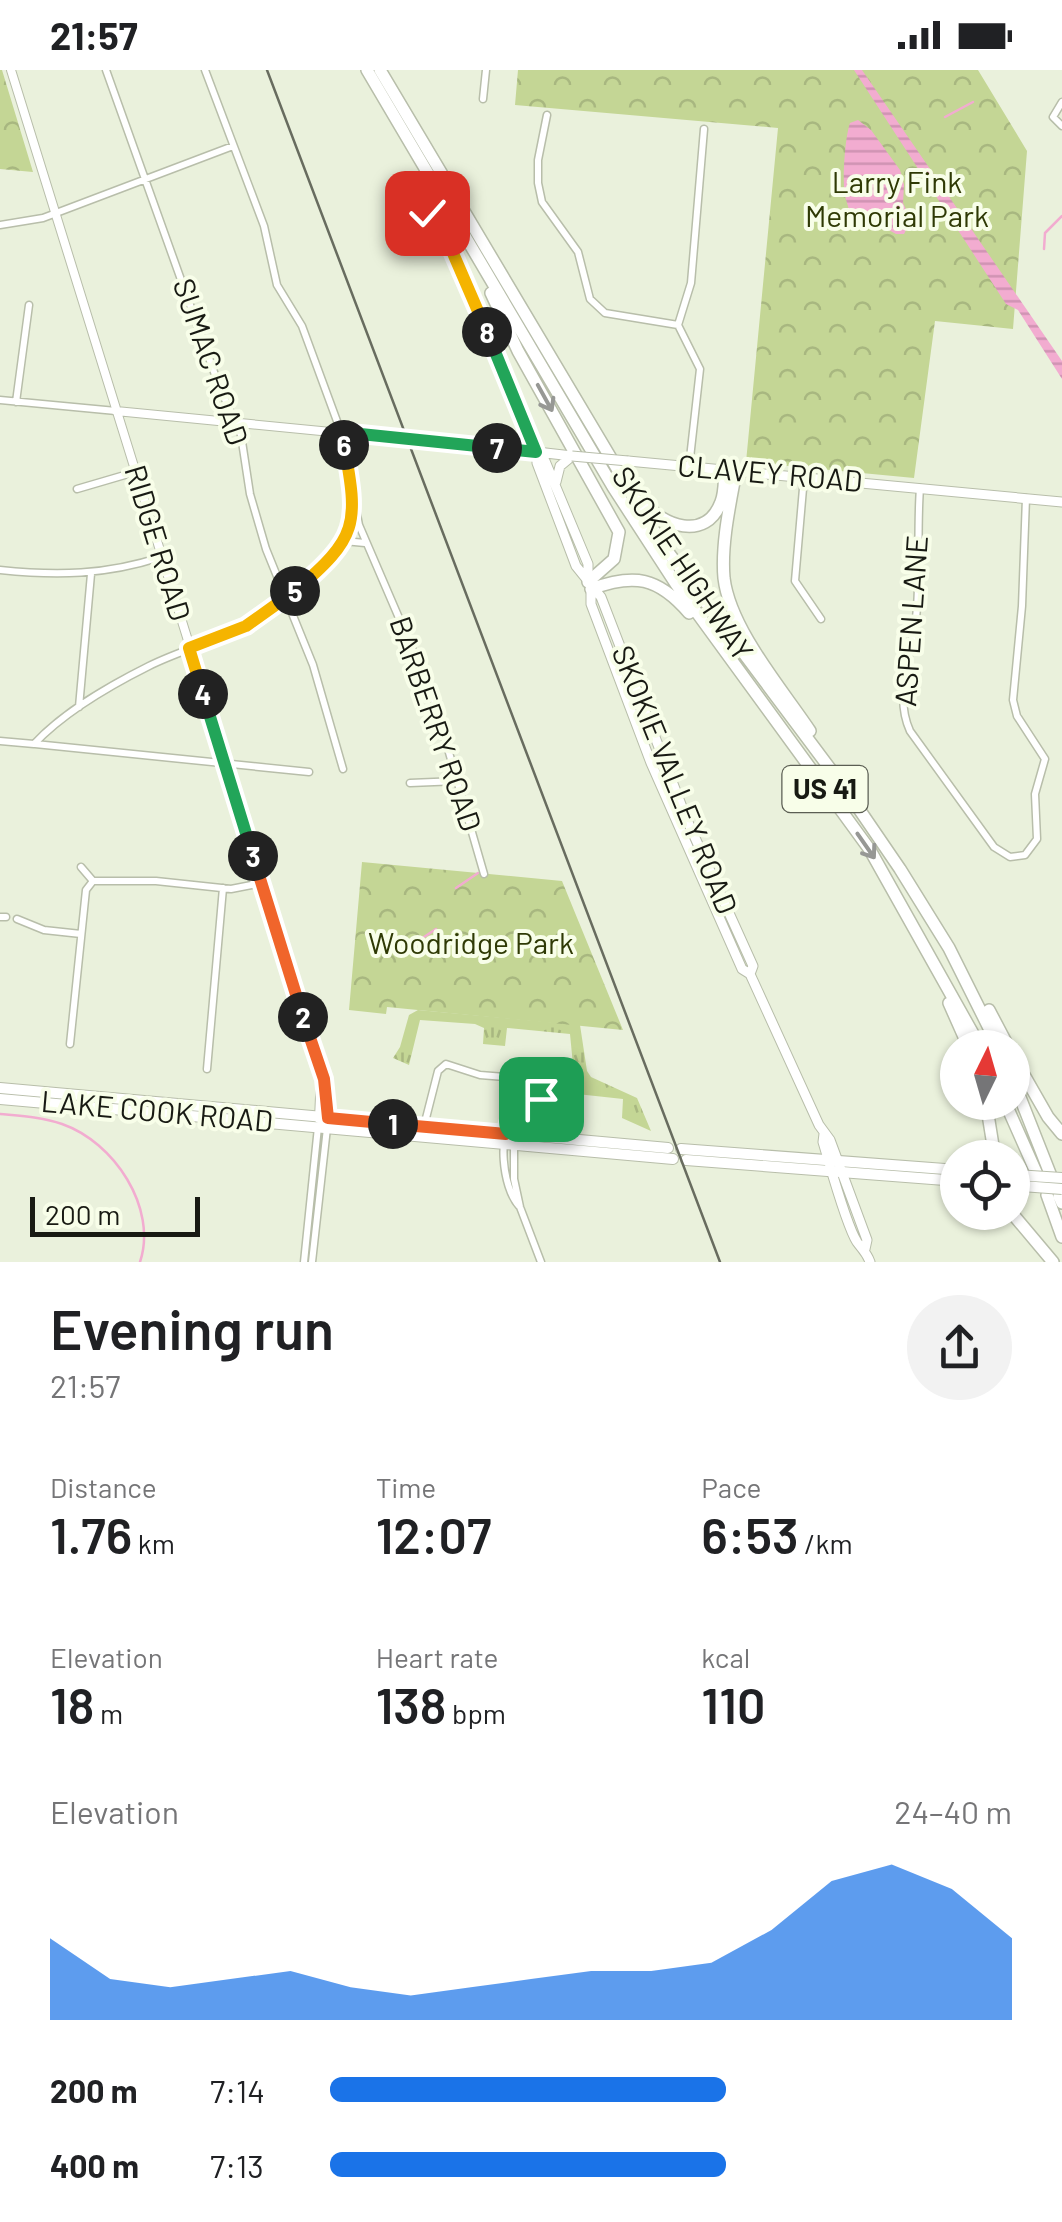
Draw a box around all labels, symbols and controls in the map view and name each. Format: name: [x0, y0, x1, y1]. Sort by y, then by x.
text: 21:57: [50, 12, 138, 58]
park label: Larry Fink Memorial Park: [805, 163, 989, 233]
pin: [385, 171, 470, 256]
icon: check: [400, 186, 455, 241]
street label: SUMAC ROAD: [167, 273, 257, 450]
pin: 8: [462, 307, 512, 357]
text: 8: [479, 315, 495, 349]
one-way arrow: [535, 383, 555, 413]
pin: 6: [319, 420, 369, 470]
pin: 7: [472, 423, 522, 473]
text: 6: [336, 428, 352, 462]
text: 7: [490, 431, 504, 465]
street label: CLAVEY ROAD: [676, 446, 864, 498]
street label: SKOKIE HIGHWAY: [605, 459, 762, 667]
street label: RIDGE ROAD: [118, 460, 200, 625]
street label: ASPEN LANE: [886, 534, 934, 708]
pin: 5: [270, 566, 320, 616]
text: 5: [287, 574, 303, 608]
street label: BARBERRY ROAD: [383, 611, 490, 835]
street label: SKOKIE VALLEY ROAD: [606, 640, 746, 919]
pin: 4: [178, 669, 228, 719]
text: 4: [195, 677, 211, 711]
road number: US 41: [782, 766, 868, 812]
pin: 3: [228, 831, 278, 881]
one-way arrow: [855, 832, 876, 859]
text: 3: [245, 839, 261, 873]
park label: Woodridge Park: [368, 924, 574, 960]
pin: 2: [278, 992, 328, 1042]
text: 2: [295, 1000, 311, 1034]
north arrow: [940, 1030, 1030, 1120]
map controls: [940, 1030, 1030, 1230]
pin: [499, 1057, 584, 1142]
icon: arrive: [514, 1072, 569, 1127]
street label: LAKE COOK ROAD: [40, 1082, 275, 1138]
pin: 1: [368, 1099, 418, 1149]
text: 1: [388, 1107, 398, 1141]
button: locate: [940, 1140, 1030, 1230]
scale bar: [30, 1192, 200, 1236]
text: 200 m: [45, 1197, 120, 1231]
text: Evening run: [50, 1295, 334, 1361]
button: share: [907, 1295, 1012, 1400]
text: 21:57: [50, 1366, 120, 1404]
text: Distance: [50, 1470, 157, 1504]
text: Time: [376, 1470, 436, 1504]
text: Pace: [701, 1470, 762, 1504]
text: 1.76: [50, 1504, 132, 1564]
text: 12:07: [376, 1504, 491, 1564]
text: 6:53: [701, 1504, 799, 1564]
text: km: [132, 1526, 175, 1560]
text: /km: [799, 1526, 853, 1560]
text: Elevation: [50, 1640, 163, 1674]
text: Heart rate: [376, 1640, 498, 1674]
text: kcal: [701, 1640, 750, 1674]
text: 18: [50, 1674, 94, 1734]
text: 138: [376, 1674, 447, 1734]
text: 110: [701, 1674, 765, 1734]
text: m: [94, 1696, 123, 1730]
text: bpm: [447, 1696, 506, 1730]
text: Elevation: [50, 1792, 179, 1830]
text: 24–40 m: [894, 1792, 1012, 1830]
text: 200 m: [50, 2071, 138, 2109]
text: 7:14: [210, 2071, 265, 2109]
text: 400 m: [50, 2146, 139, 2184]
text: 7:13: [210, 2146, 264, 2184]

